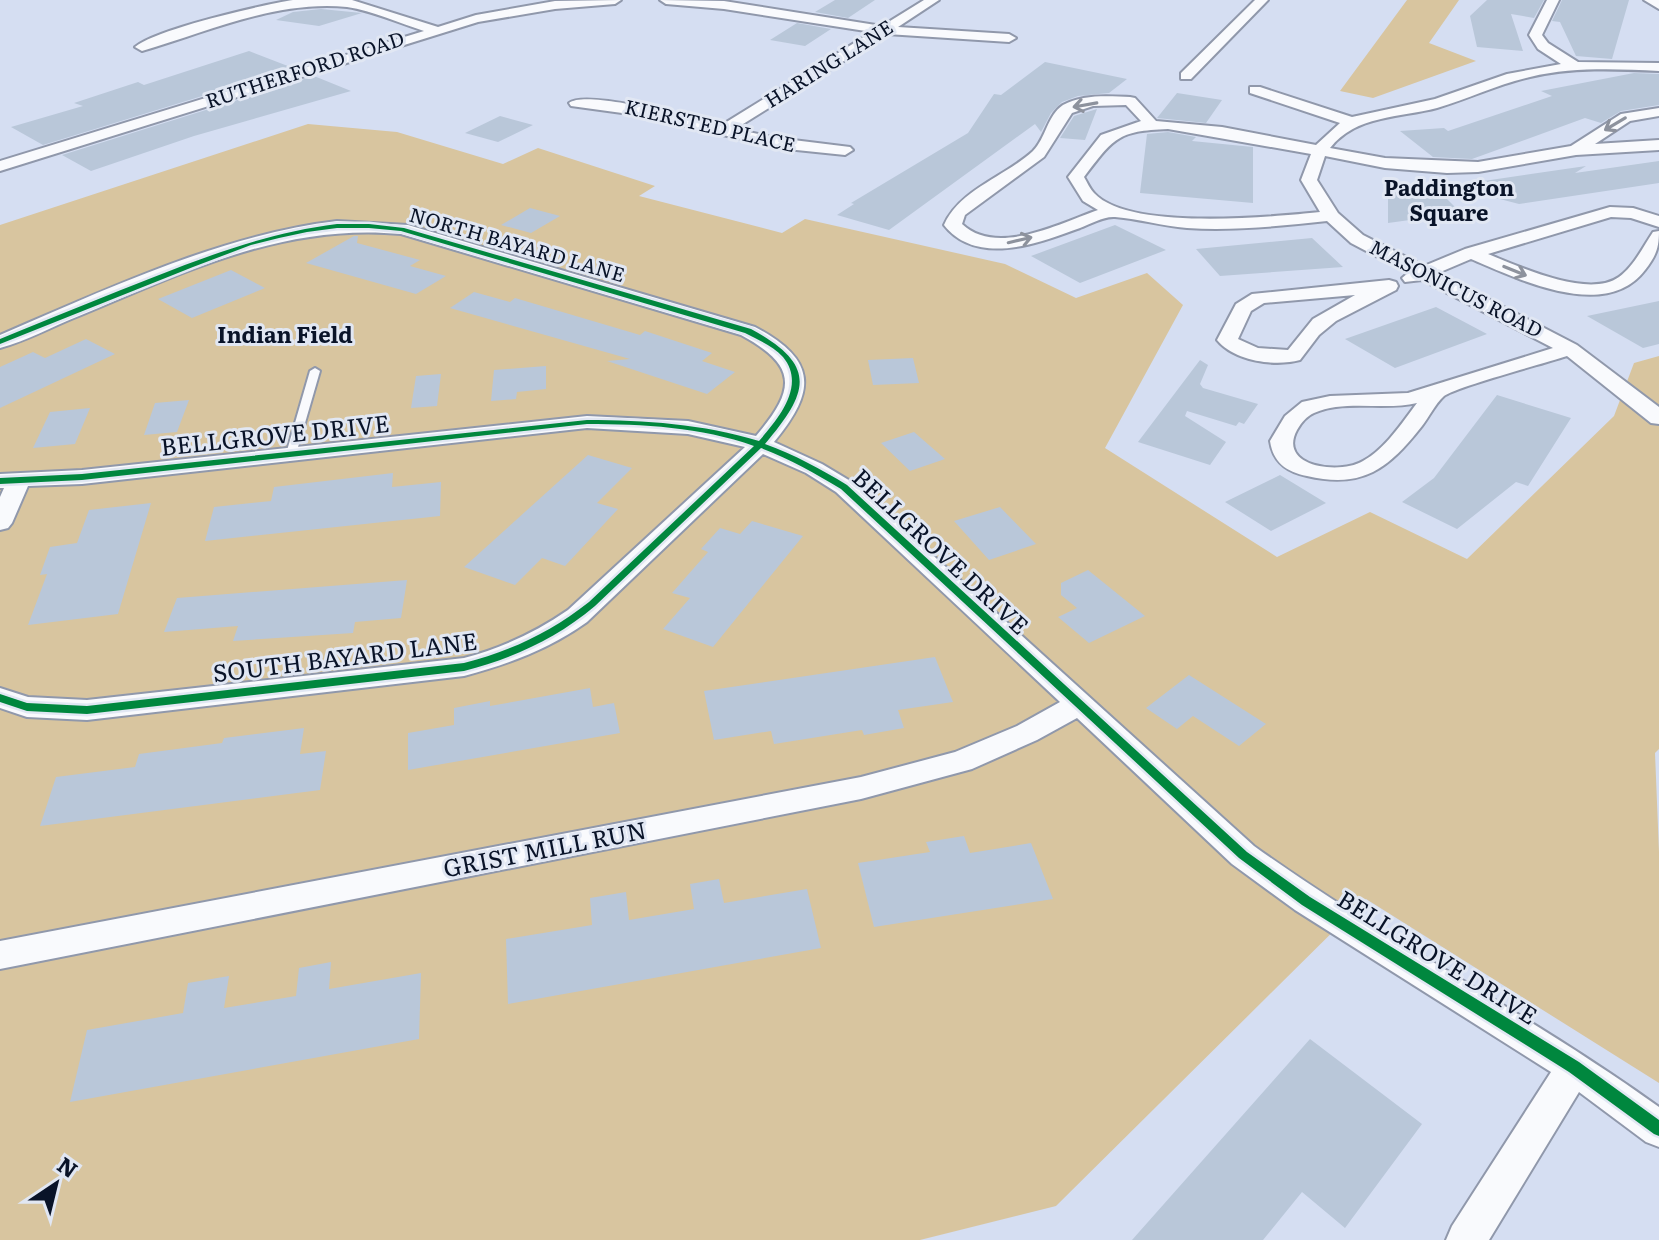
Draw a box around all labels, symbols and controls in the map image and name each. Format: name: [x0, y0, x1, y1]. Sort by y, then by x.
street label: HARING LANE: [758, 11, 898, 114]
street label: RUTHERFORD ROAD: [201, 22, 408, 114]
street label: KIERSTED PLACE: [622, 90, 799, 158]
one-way arrow: [1072, 98, 1098, 113]
one-way arrow: [1604, 116, 1627, 132]
district label: Paddington Square: [1384, 170, 1514, 228]
street label: NORTH BAYARD LANE: [406, 198, 629, 288]
street label: MASONICUS ROAD: [1365, 231, 1549, 344]
one-way arrow: [1006, 232, 1032, 247]
one-way arrow: [1503, 265, 1527, 279]
district label: Indian Field: [217, 317, 353, 350]
street label: BELLGROVE DRIVE: [159, 404, 391, 463]
street label: BELLGROVE DRIVE: [846, 459, 1038, 641]
street label: SOUTH BAYARD LANE: [210, 622, 479, 689]
street label: GRIST MILL RUN: [440, 811, 649, 884]
street label: BELLGROVE DRIVE: [1332, 880, 1545, 1032]
north arrow: [16, 1144, 96, 1224]
text: N: [51, 1148, 85, 1185]

